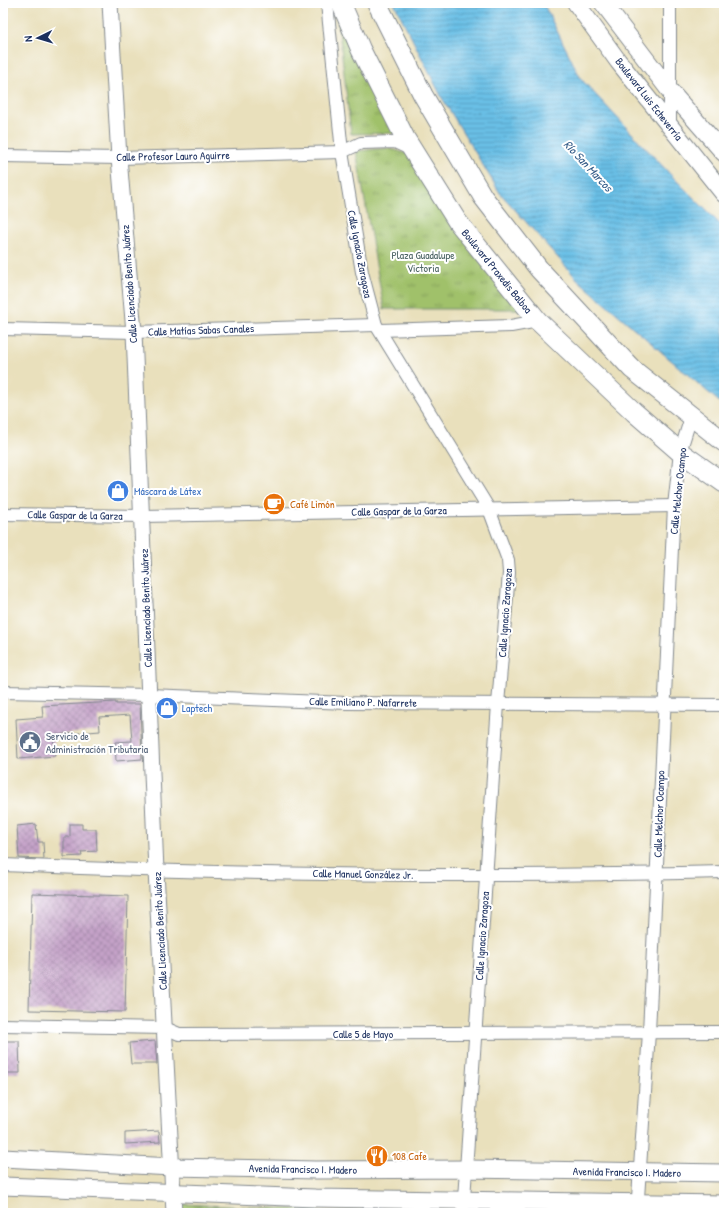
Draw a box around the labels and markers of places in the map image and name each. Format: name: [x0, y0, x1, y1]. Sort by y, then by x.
shop icon: Máscara de Látex: [105, 478, 131, 504]
place label: Máscara de Látex: [134, 484, 202, 498]
cafe icon: Café Limón: [261, 491, 287, 517]
place label: Café Limón: [290, 497, 335, 511]
shop icon: Laptech: [154, 695, 180, 721]
place label: Laptech: [182, 701, 213, 715]
public building icon: Servicio de Administración Tributaria: [17, 729, 43, 755]
place label: Servicio de Administración Tributaria: [46, 729, 149, 756]
restaurant icon: 108 Cafe: [364, 1143, 390, 1169]
place label: 108 Cafe: [392, 1149, 428, 1163]

